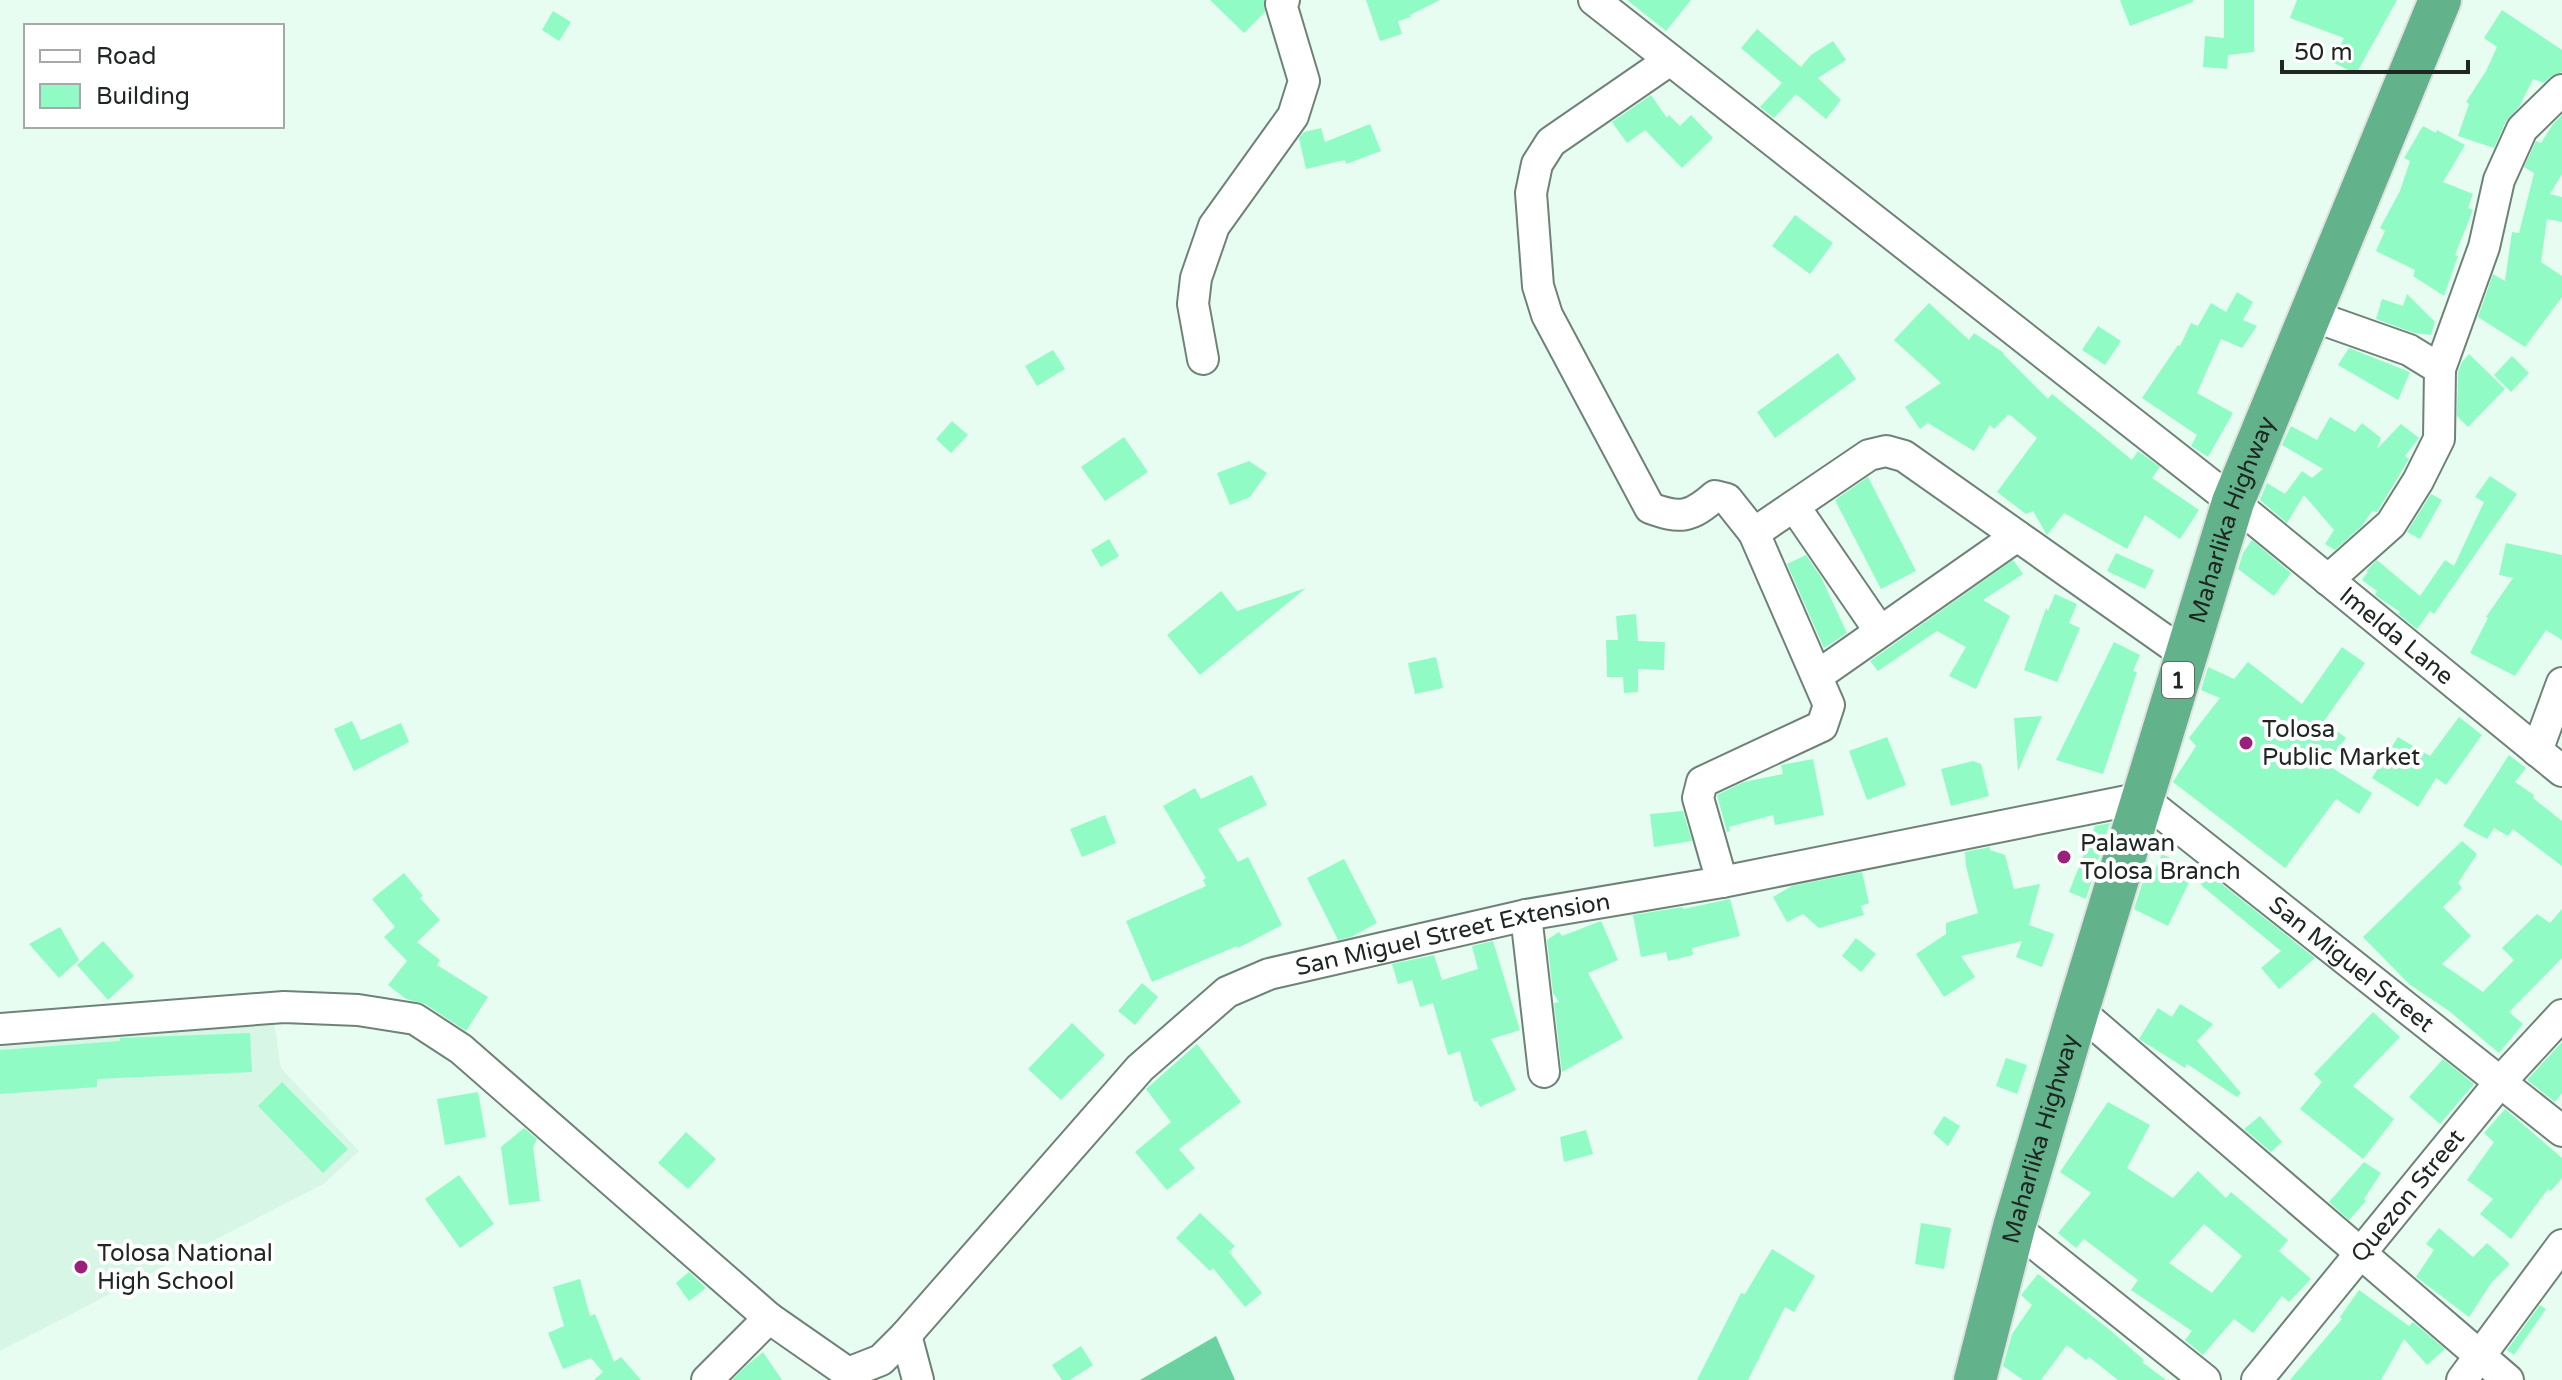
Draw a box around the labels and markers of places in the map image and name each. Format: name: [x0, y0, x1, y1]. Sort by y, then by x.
place label: Tolosa Public Market: [2262, 715, 2420, 772]
marker: Tolosa Public Market: [2237, 734, 2255, 752]
place label: Palawan Tolosa Branch: [2080, 829, 2241, 886]
marker: Palawan Tolosa Branch: [2055, 848, 2073, 866]
place label: Tolosa National High School: [97, 1239, 273, 1296]
marker: Tolosa National High School: [72, 1258, 90, 1276]

